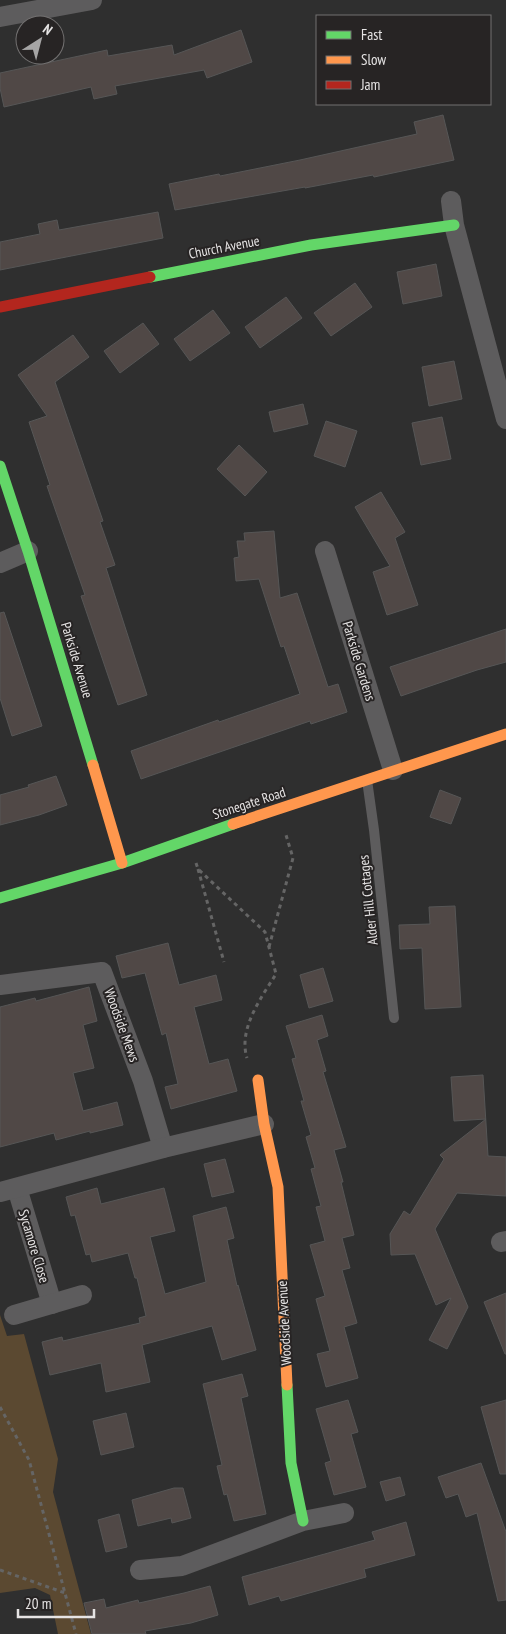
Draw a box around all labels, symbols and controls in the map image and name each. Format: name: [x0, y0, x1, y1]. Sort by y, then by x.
north arrow: [15, 15, 65, 65]
legend: [316, 15, 491, 105]
text: N: [39, 20, 56, 39]
text: Fast: [361, 25, 382, 44]
text: Slow: [361, 50, 386, 69]
text: Jam: [360, 75, 380, 94]
street label: Church Avenue: [187, 231, 261, 263]
street label: Parkside Gardens: [338, 619, 380, 703]
street label: Parkside Avenue: [57, 620, 97, 700]
street label: Stonegate Road: [210, 783, 288, 823]
street label: Alder Hill Cottages: [354, 854, 382, 946]
street label: Woodside Mews: [100, 986, 144, 1065]
street label: Sycamore Close: [14, 1207, 54, 1285]
street label: Woodside Avenue: [273, 1280, 295, 1366]
scale bar: [18, 1586, 94, 1618]
text: 20 m: [25, 1594, 51, 1613]

